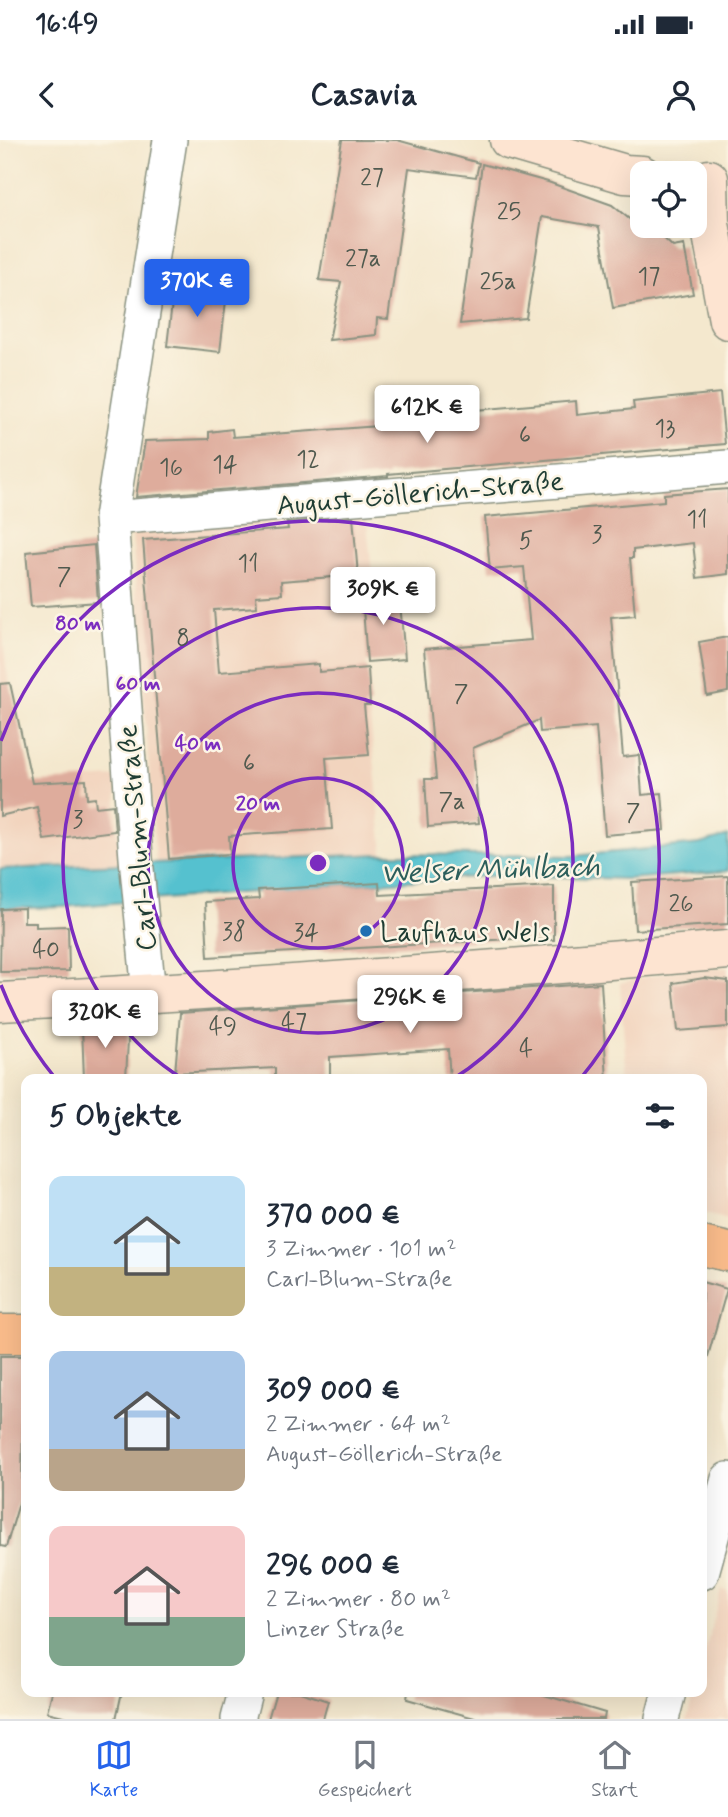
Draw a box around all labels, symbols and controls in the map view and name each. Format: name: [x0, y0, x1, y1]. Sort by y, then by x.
text: 16:49: [35, 8, 99, 42]
text: Casavia: [310, 74, 418, 116]
icon: back: [28, 76, 66, 114]
icon: person: [662, 76, 700, 114]
map controls: [630, 161, 707, 238]
button: locate: [630, 161, 707, 238]
house number: 27: [360, 163, 384, 194]
house number: 25: [497, 197, 521, 228]
house number: 27a: [345, 244, 381, 275]
pin: 370K €: [140, 260, 254, 319]
house number: 17: [638, 262, 660, 293]
text: 370K €: [160, 267, 234, 297]
house number: 25a: [480, 267, 516, 298]
pin: 612K €: [370, 386, 484, 445]
text: 612K €: [391, 393, 463, 423]
house number: 13: [655, 414, 675, 445]
house number: 6: [519, 420, 531, 451]
house number: 12: [296, 445, 320, 476]
house number: 14: [212, 450, 238, 481]
house number: 16: [159, 453, 183, 484]
street label: August-Göllerich-Straße: [275, 464, 565, 525]
house number: 11: [686, 505, 708, 536]
house number: 3: [592, 520, 603, 551]
house number: 5: [519, 526, 533, 557]
house number: 11: [237, 549, 259, 580]
house number: 7: [57, 562, 71, 593]
pin: 309K €: [326, 568, 440, 627]
text: 309K €: [346, 575, 420, 605]
text: 80 m: [55, 610, 101, 638]
house number: 8: [176, 623, 190, 654]
text: 60 m: [115, 670, 161, 698]
house number: 7: [454, 679, 468, 710]
street label: Carl-Blum-Straße: [110, 723, 167, 952]
text: 40 m: [175, 730, 222, 758]
house number: 6: [243, 748, 255, 779]
house number: 7a: [439, 787, 465, 818]
text: 20 m: [236, 790, 281, 818]
house number: 7: [626, 798, 640, 829]
house number: 3: [73, 805, 84, 836]
water label: Welser Mühlbach: [380, 847, 600, 894]
centre of rings: [306, 851, 330, 875]
house number: 26: [668, 889, 694, 920]
place label: Laufhaus Wels: [380, 915, 550, 952]
house number: 38: [222, 917, 246, 948]
house number: 34: [293, 918, 319, 949]
marker: Laufhaus Wels: [358, 923, 374, 939]
house number: 40: [32, 935, 60, 966]
pin: 296K €: [353, 976, 467, 1035]
text: 296K €: [373, 983, 447, 1013]
pin: 320K €: [48, 990, 162, 1050]
text: 320K €: [68, 998, 142, 1028]
house number: 47: [281, 1008, 307, 1039]
house number: 49: [209, 1012, 237, 1043]
house number: 4: [519, 1034, 533, 1065]
text: 5 Objekte: [49, 1097, 181, 1136]
icon: filters: [641, 1097, 679, 1135]
text: 370 000 €: [266, 1196, 401, 1235]
icon: home: [105, 1204, 189, 1288]
text: 3 Zimmer · 101 m²: [266, 1235, 456, 1265]
text: Carl-Blum-Straße: [266, 1265, 452, 1295]
text: 309 000 €: [266, 1371, 400, 1410]
icon: home: [105, 1379, 189, 1463]
text: 2 Zimmer · 64 m²: [266, 1410, 451, 1440]
text: August-Göllerich-Straße: [266, 1440, 502, 1470]
text: 296 000 €: [266, 1546, 401, 1585]
icon: home: [105, 1554, 189, 1638]
text: 2 Zimmer · 80 m²: [266, 1585, 451, 1615]
text: Linzer Straße: [266, 1615, 404, 1645]
tab: Karte: [90, 1736, 138, 1803]
tab: Gespeichert: [318, 1736, 412, 1803]
tab: Start: [591, 1736, 638, 1803]

